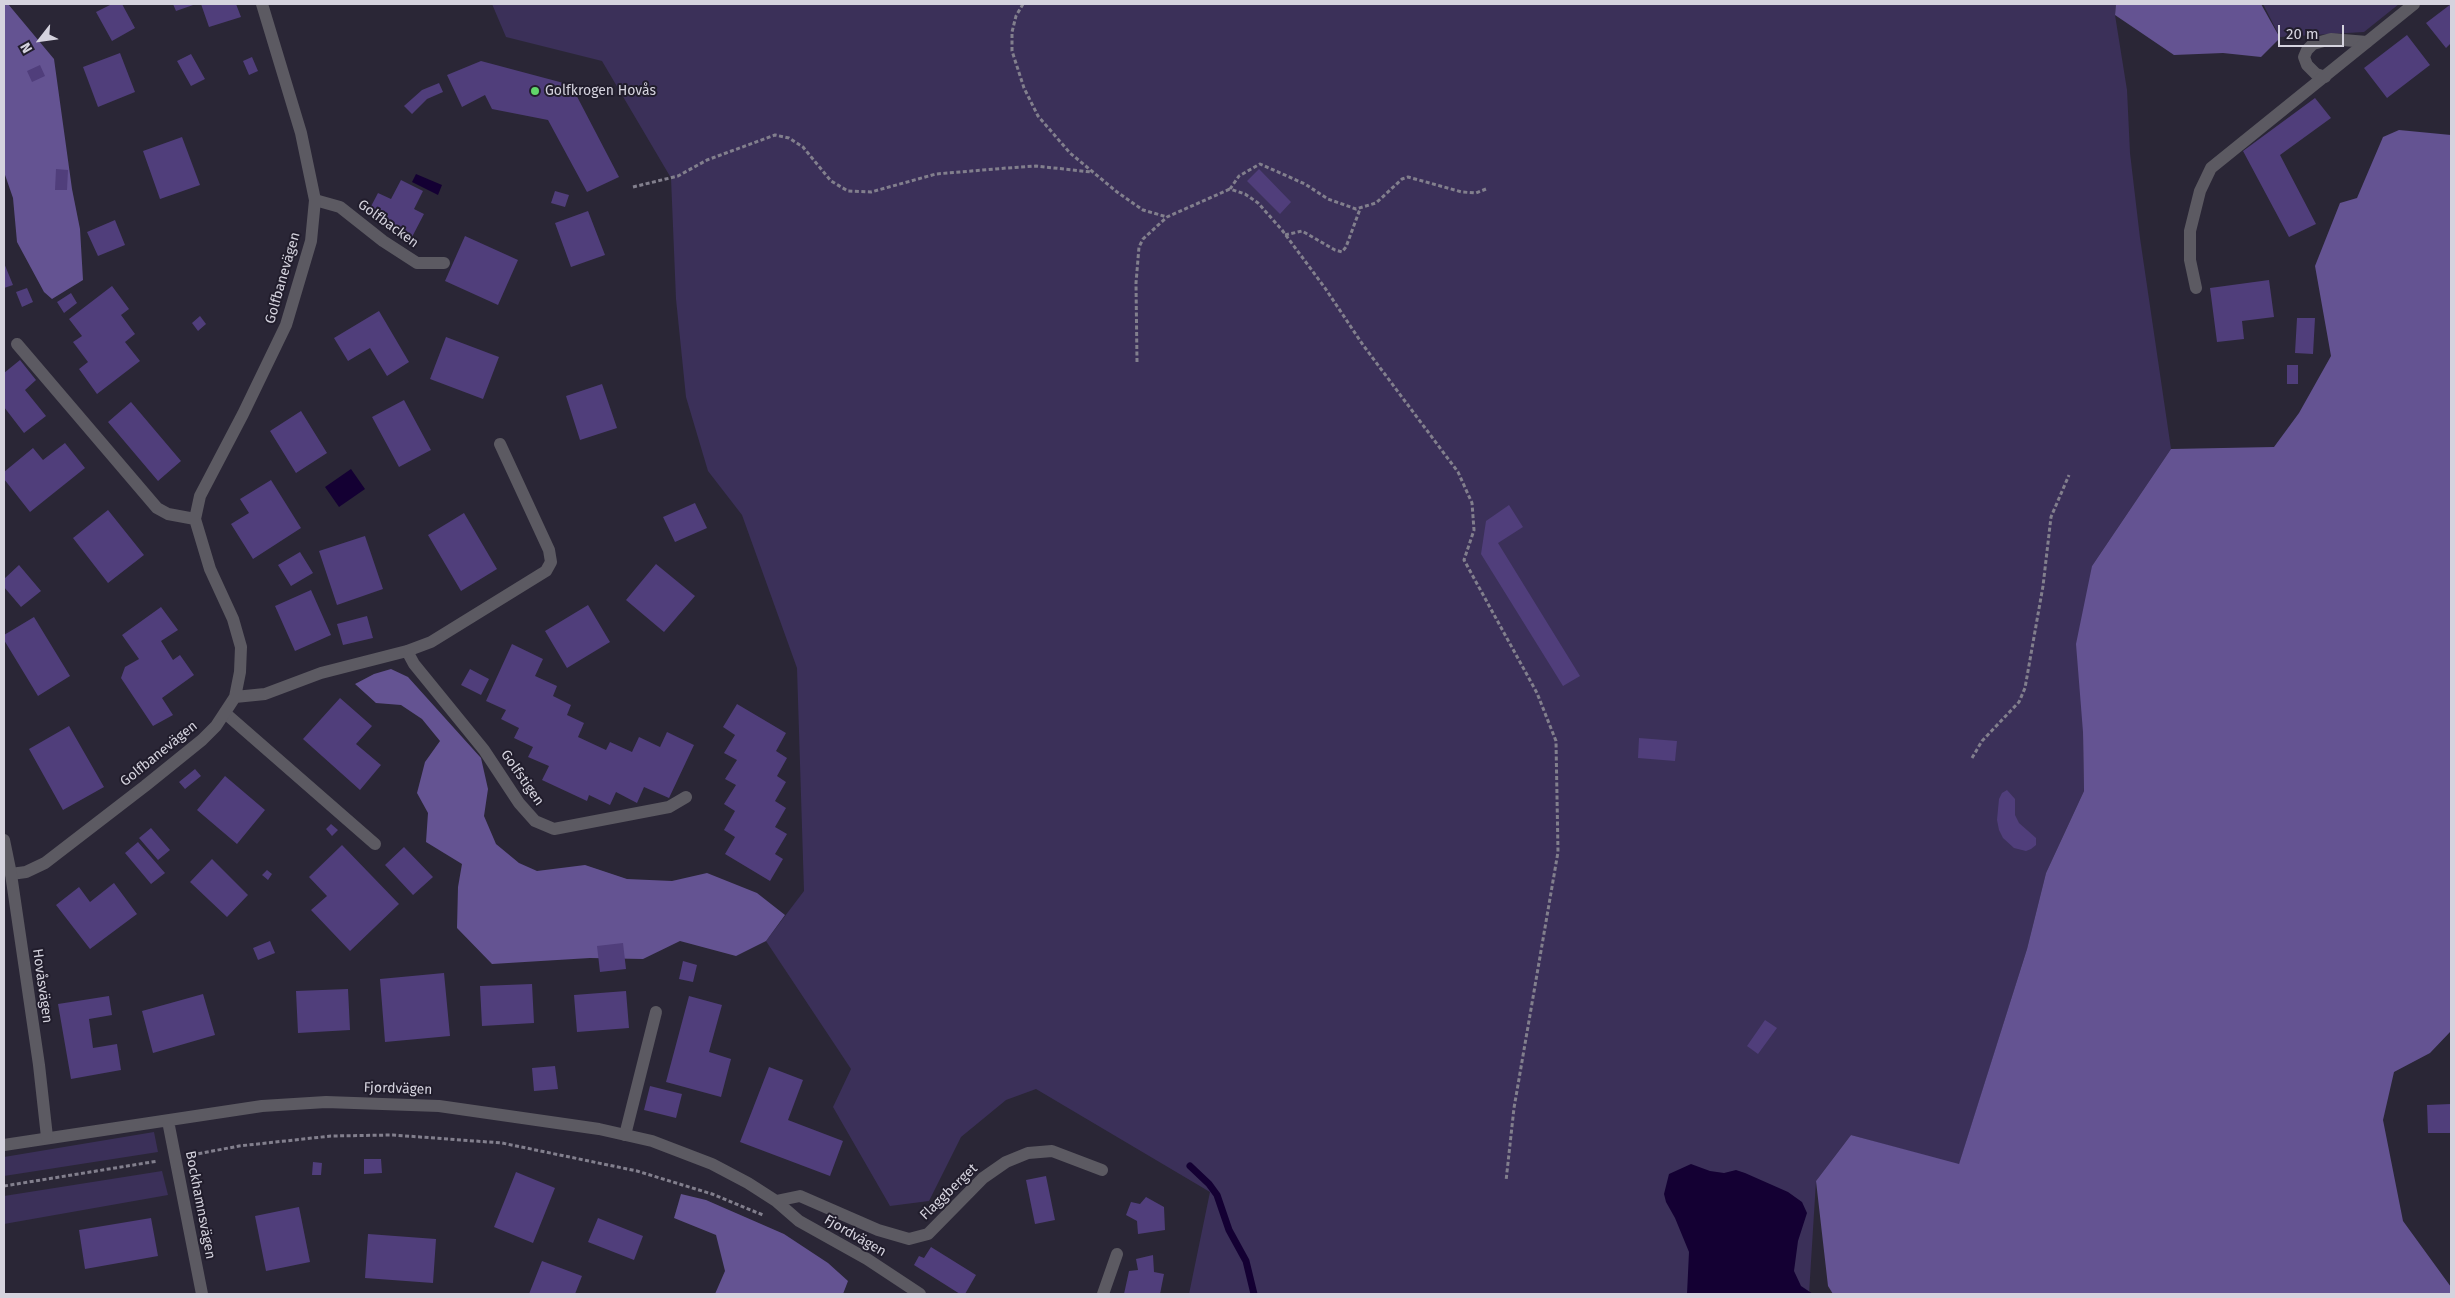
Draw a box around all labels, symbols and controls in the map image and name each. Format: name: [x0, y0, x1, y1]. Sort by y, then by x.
north arrow: [15, 15, 65, 65]
scale bar: [2280, 15, 2346, 47]
text: 20 m: [2286, 25, 2319, 43]
text: N: [17, 39, 36, 56]
place label: Golfkrogen Hovås: [545, 83, 656, 99]
marker: Golfkrogen Hovås: [529, 85, 541, 97]
street label: Golfbacken: [354, 196, 422, 252]
street label: Golfbanevägen: [262, 230, 304, 326]
street label: Golfbanevägen: [117, 718, 201, 790]
street label: Golfstigen: [497, 747, 547, 809]
street label: Hovåsvägen: [28, 948, 56, 1024]
street label: Fjordvägen: [363, 1079, 433, 1099]
street label: Bockhamnsvägen: [181, 1149, 219, 1261]
street label: Flaggberget: [917, 1160, 981, 1224]
street label: Fjordvägen: [821, 1211, 889, 1261]

